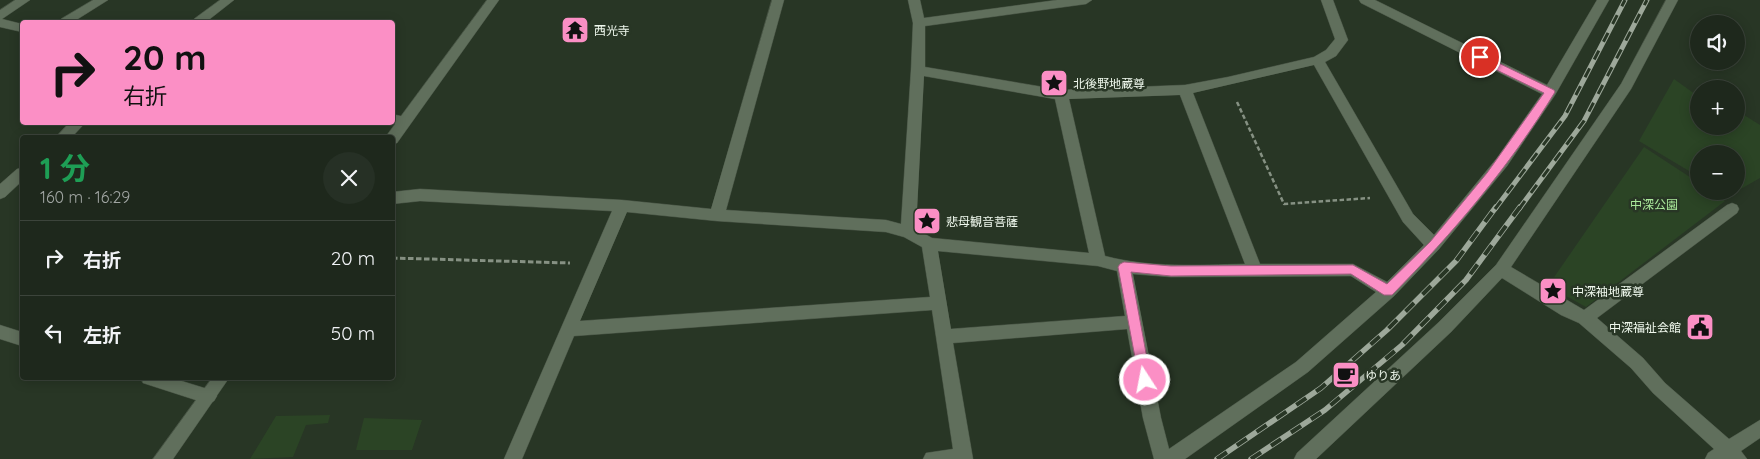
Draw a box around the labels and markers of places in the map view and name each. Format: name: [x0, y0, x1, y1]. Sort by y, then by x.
temple icon: 西光寺: [560, 15, 590, 45]
place label: 西光寺: [594, 23, 630, 38]
pin: [1459, 36, 1501, 78]
place icon: 北後野地蔵尊: [1039, 68, 1069, 98]
place label: 北後野地蔵尊: [1073, 76, 1145, 91]
place icon: 悲母観音菩薩: [912, 206, 942, 236]
place label: 悲母観音菩薩: [946, 214, 1018, 229]
place icon: 中深袖地蔵尊: [1538, 276, 1568, 306]
place label: 中深袖地蔵尊: [1572, 284, 1644, 299]
public building icon: 中深福祉会館: [1685, 312, 1715, 342]
place label: 中深福祉会館: [1609, 320, 1681, 335]
cafe icon: ゆりあ: [1331, 360, 1361, 390]
place label: ゆりあ: [1365, 368, 1401, 383]

